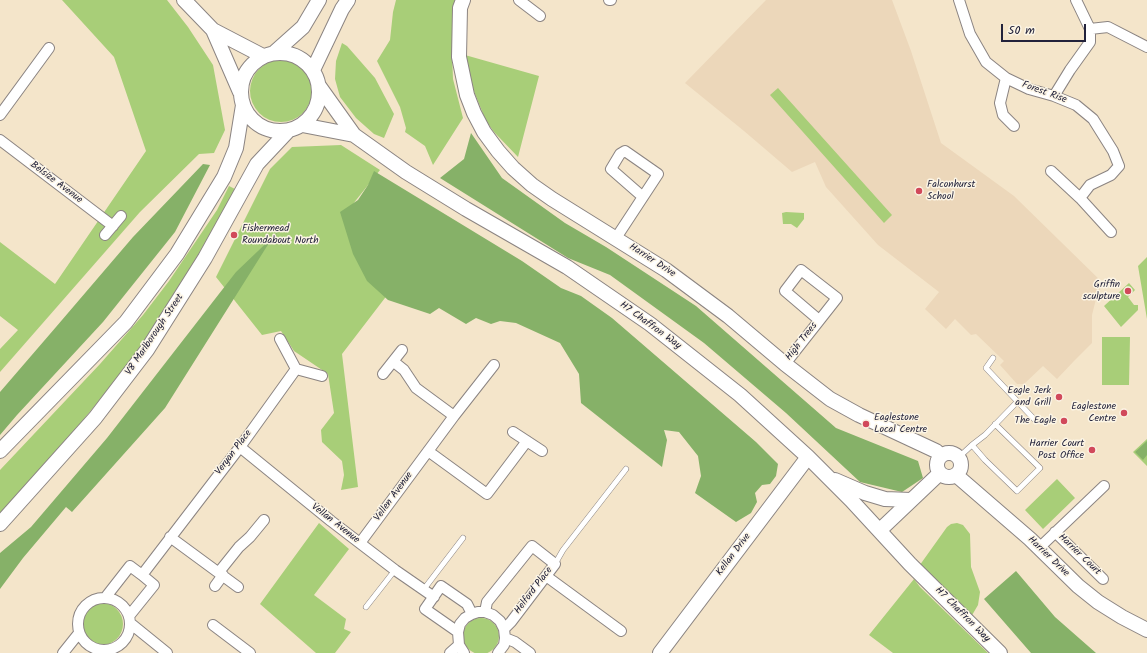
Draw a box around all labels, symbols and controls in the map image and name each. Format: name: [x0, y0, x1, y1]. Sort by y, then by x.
scale bar: [1003, 16, 1088, 42]
text: 50 m: [1008, 21, 1035, 40]
street label: Forest Rise: [1020, 79, 1068, 107]
street label: Belsize Avenue: [28, 159, 84, 207]
place label: Falconhurst School: [927, 179, 975, 202]
marker: Falconhurst School: [914, 186, 924, 196]
place label: Fishermead Roundabout North: [242, 223, 318, 246]
marker: Fishermead Roundabout North: [229, 230, 239, 240]
street label: Harrier Drive: [626, 242, 678, 280]
place label: Griffin sculpture: [1083, 279, 1120, 302]
marker: Griffin sculpture: [1123, 286, 1133, 296]
street label: V8 Marlborough Street: [123, 292, 187, 378]
street label: H7 Chaffron Way: [617, 300, 683, 352]
street label: High Trees: [783, 321, 821, 363]
place label: Eagle Jerk and Grill: [1008, 385, 1051, 408]
marker: Eagle Jerk and Grill: [1054, 392, 1064, 402]
place label: Eaglestone Centre: [1071, 401, 1116, 424]
marker: Eaglestone Centre: [1119, 408, 1129, 418]
place label: Eaglestone Local Centre: [874, 412, 927, 436]
place label: The Eagle: [1015, 415, 1056, 427]
marker: The Eagle: [1059, 416, 1069, 426]
marker: Eaglestone Local Centre: [861, 419, 871, 429]
street label: Veryan Place: [213, 428, 255, 478]
place label: Harrier Court Post Office: [1029, 438, 1084, 462]
marker: Harrier Court Post Office: [1087, 445, 1097, 455]
street label: Vellen Avenue: [372, 470, 416, 524]
street label: Vellan Avenue: [308, 501, 362, 547]
street label: Kellan Drive: [714, 531, 754, 579]
street label: Harrier Court: [1055, 532, 1103, 578]
street label: Harrier Drive: [1025, 534, 1071, 580]
street label: Helford Place: [512, 565, 556, 617]
street label: H7 Chaffron Way: [932, 585, 992, 645]

